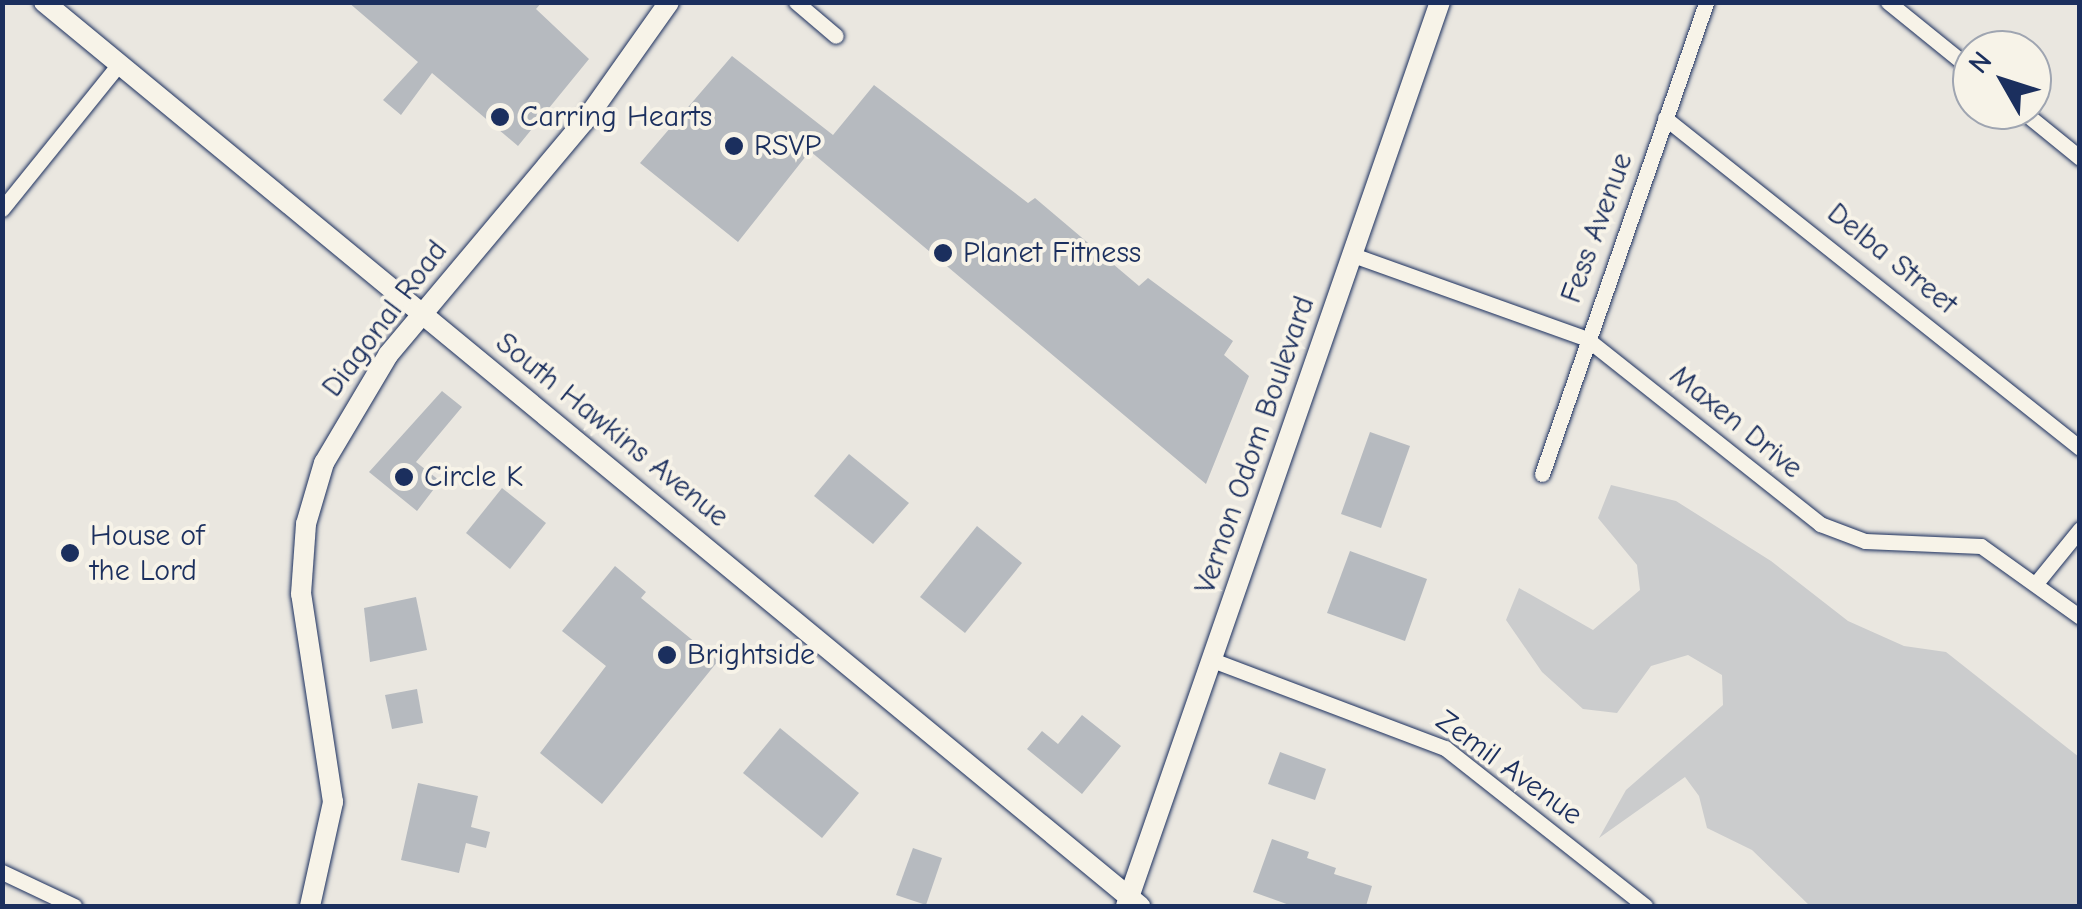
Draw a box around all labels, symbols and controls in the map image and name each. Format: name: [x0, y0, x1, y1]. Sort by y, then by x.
north arrow: [1952, 30, 2052, 130]
text: N: [1962, 45, 1998, 80]
place label: Carring Hearts: [520, 99, 712, 135]
marker: Carring Hearts: [489, 106, 511, 128]
place label: RSVP: [754, 128, 821, 164]
marker: RSVP: [723, 135, 745, 157]
street label: Fess Avenue: [1553, 148, 1641, 308]
street label: Delba Street: [1820, 196, 1964, 322]
street label: Diagonal Road: [315, 234, 455, 404]
place label: Planet Fitness: [963, 235, 1141, 271]
marker: Planet Fitness: [932, 242, 954, 264]
street label: Vernon Odom Boulevard: [1187, 292, 1323, 598]
street label: South Hawkins Avenue: [488, 325, 736, 535]
street label: Maxen Drive: [1662, 358, 1810, 486]
place label: Circle K: [424, 459, 523, 495]
marker: Circle K: [393, 466, 415, 488]
place label: House of the Lord: [90, 518, 204, 588]
marker: House of the Lord: [59, 542, 81, 564]
place label: Brightside: [687, 637, 815, 673]
marker: Brightside: [656, 644, 678, 666]
street label: Zemil Avenue: [1429, 703, 1589, 833]

